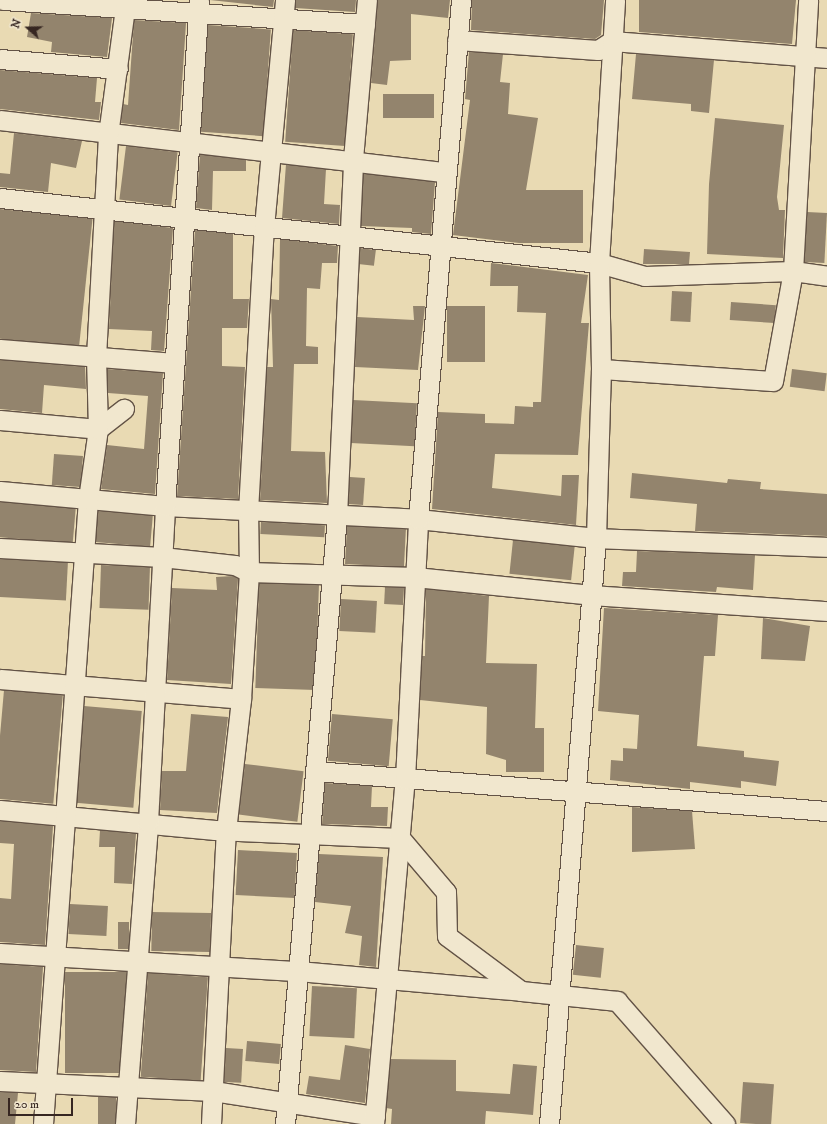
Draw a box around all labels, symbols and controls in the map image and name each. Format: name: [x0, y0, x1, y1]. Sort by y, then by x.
north arrow: [8, 8, 48, 48]
text: N: [9, 17, 25, 31]
scale bar: [10, 1090, 75, 1116]
text: 20 m: [15, 1097, 39, 1112]

